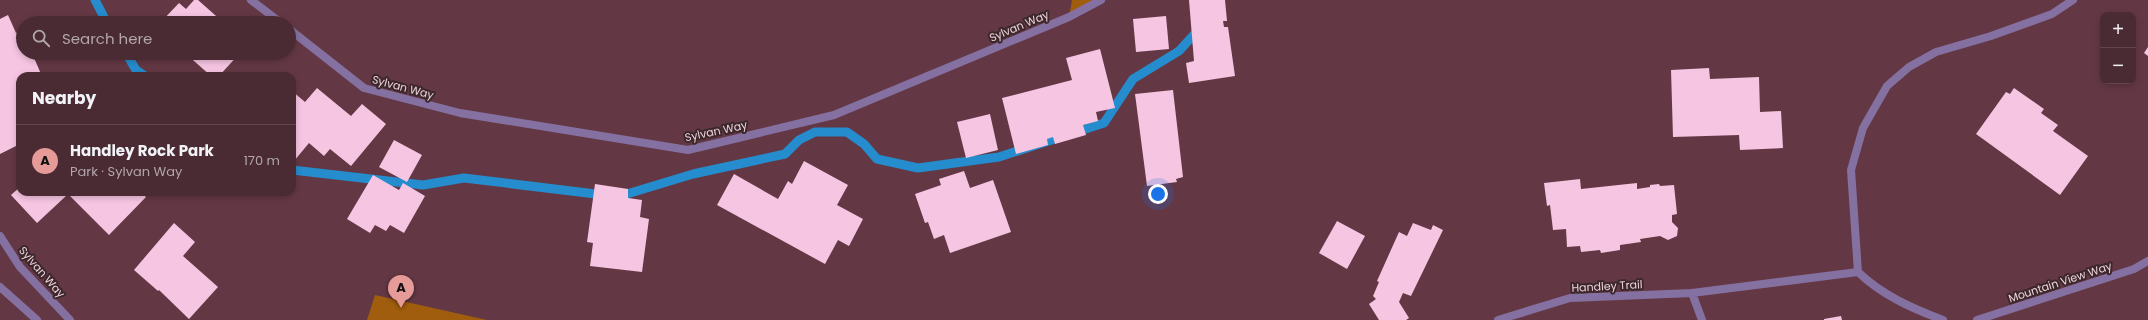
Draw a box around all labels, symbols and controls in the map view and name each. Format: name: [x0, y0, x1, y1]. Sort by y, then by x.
street label: Sylvan Way: [987, 6, 1052, 46]
map controls: [2100, 12, 2136, 84]
button: +: [2100, 12, 2136, 48]
search box: [16, 16, 296, 60]
icon: search: [30, 27, 52, 49]
text: Search here: [62, 28, 152, 49]
button: −: [2100, 48, 2136, 84]
street label: Sylvan Way: [370, 71, 436, 103]
text: Nearby: [32, 86, 96, 110]
street label: Sylvan Way: [683, 116, 749, 145]
text: Handley Rock Park: [70, 140, 214, 161]
text: A: [40, 151, 50, 170]
text: 170 m: [244, 151, 280, 170]
text: Park · Sylvan Way: [70, 162, 182, 181]
your location: [1148, 184, 1168, 204]
street label: Sylvan Way: [15, 243, 69, 302]
street label: Mountain View Way: [2006, 257, 2115, 306]
pin: A: [388, 275, 414, 308]
street label: Handley Trail: [1571, 276, 1643, 296]

